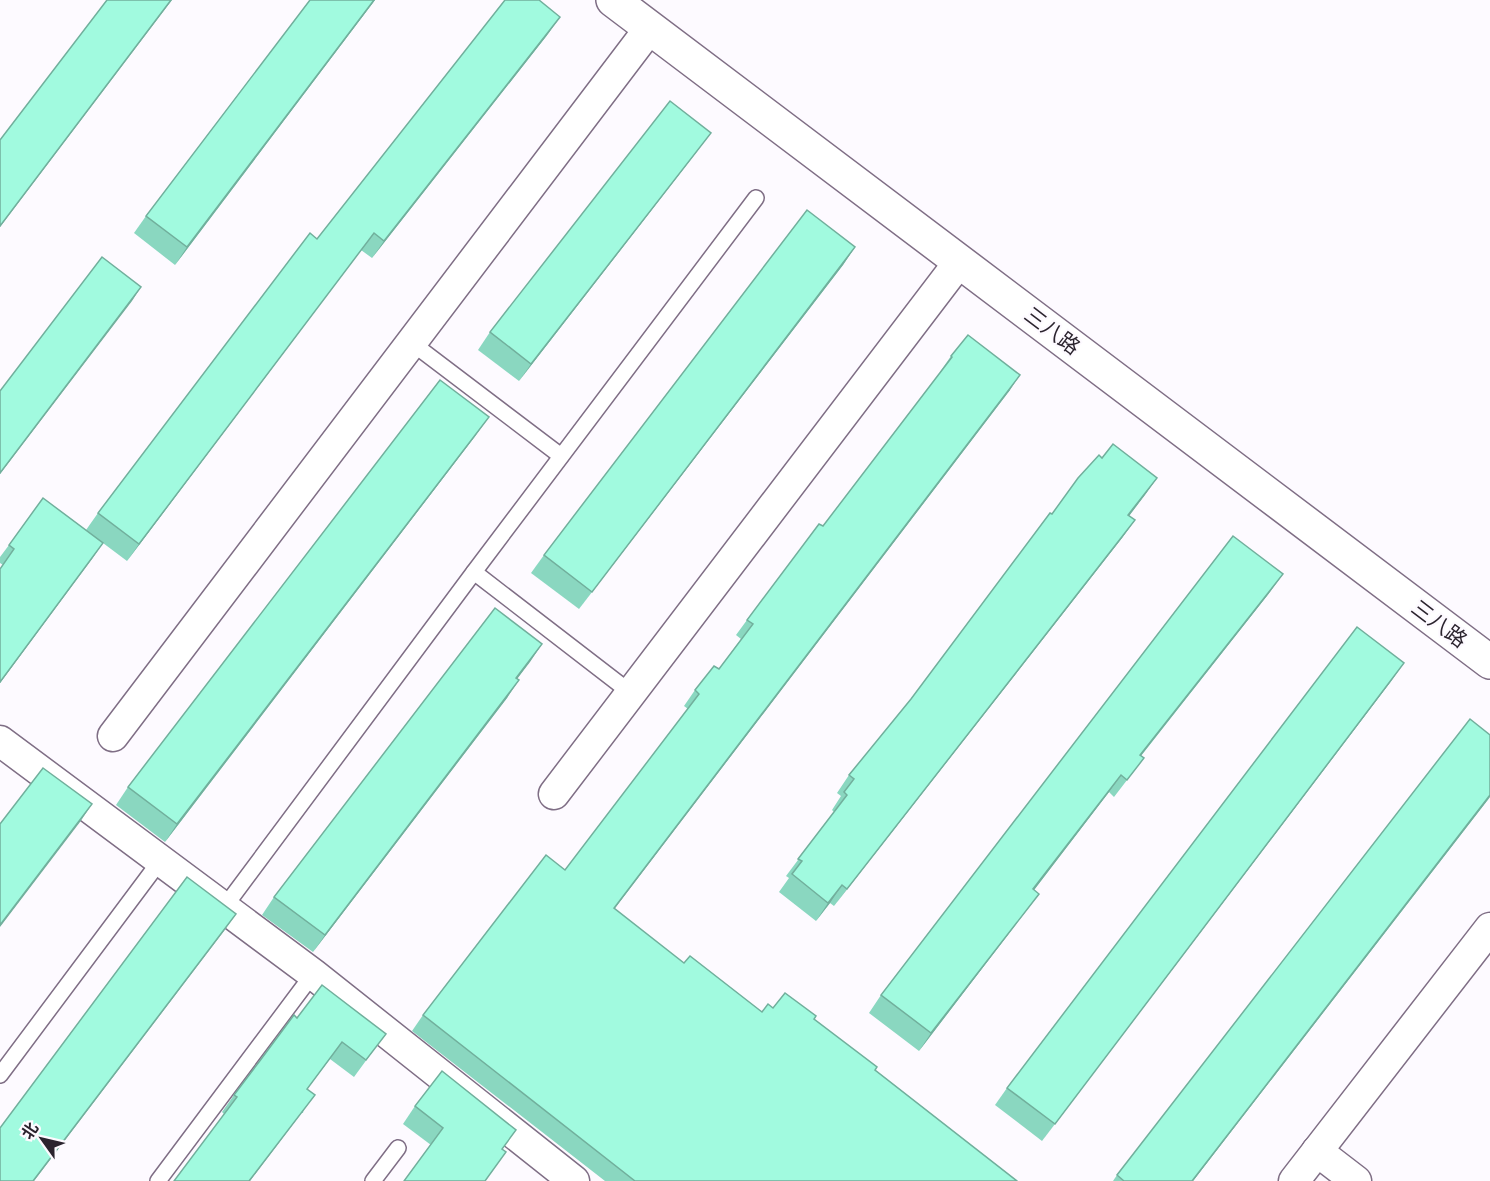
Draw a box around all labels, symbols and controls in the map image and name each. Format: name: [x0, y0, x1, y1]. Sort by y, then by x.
street label: 三八路: [1019, 302, 1084, 360]
street label: 三八路: [1406, 595, 1471, 653]
north arrow: [12, 1109, 72, 1169]
text: 北: [18, 1119, 43, 1143]

